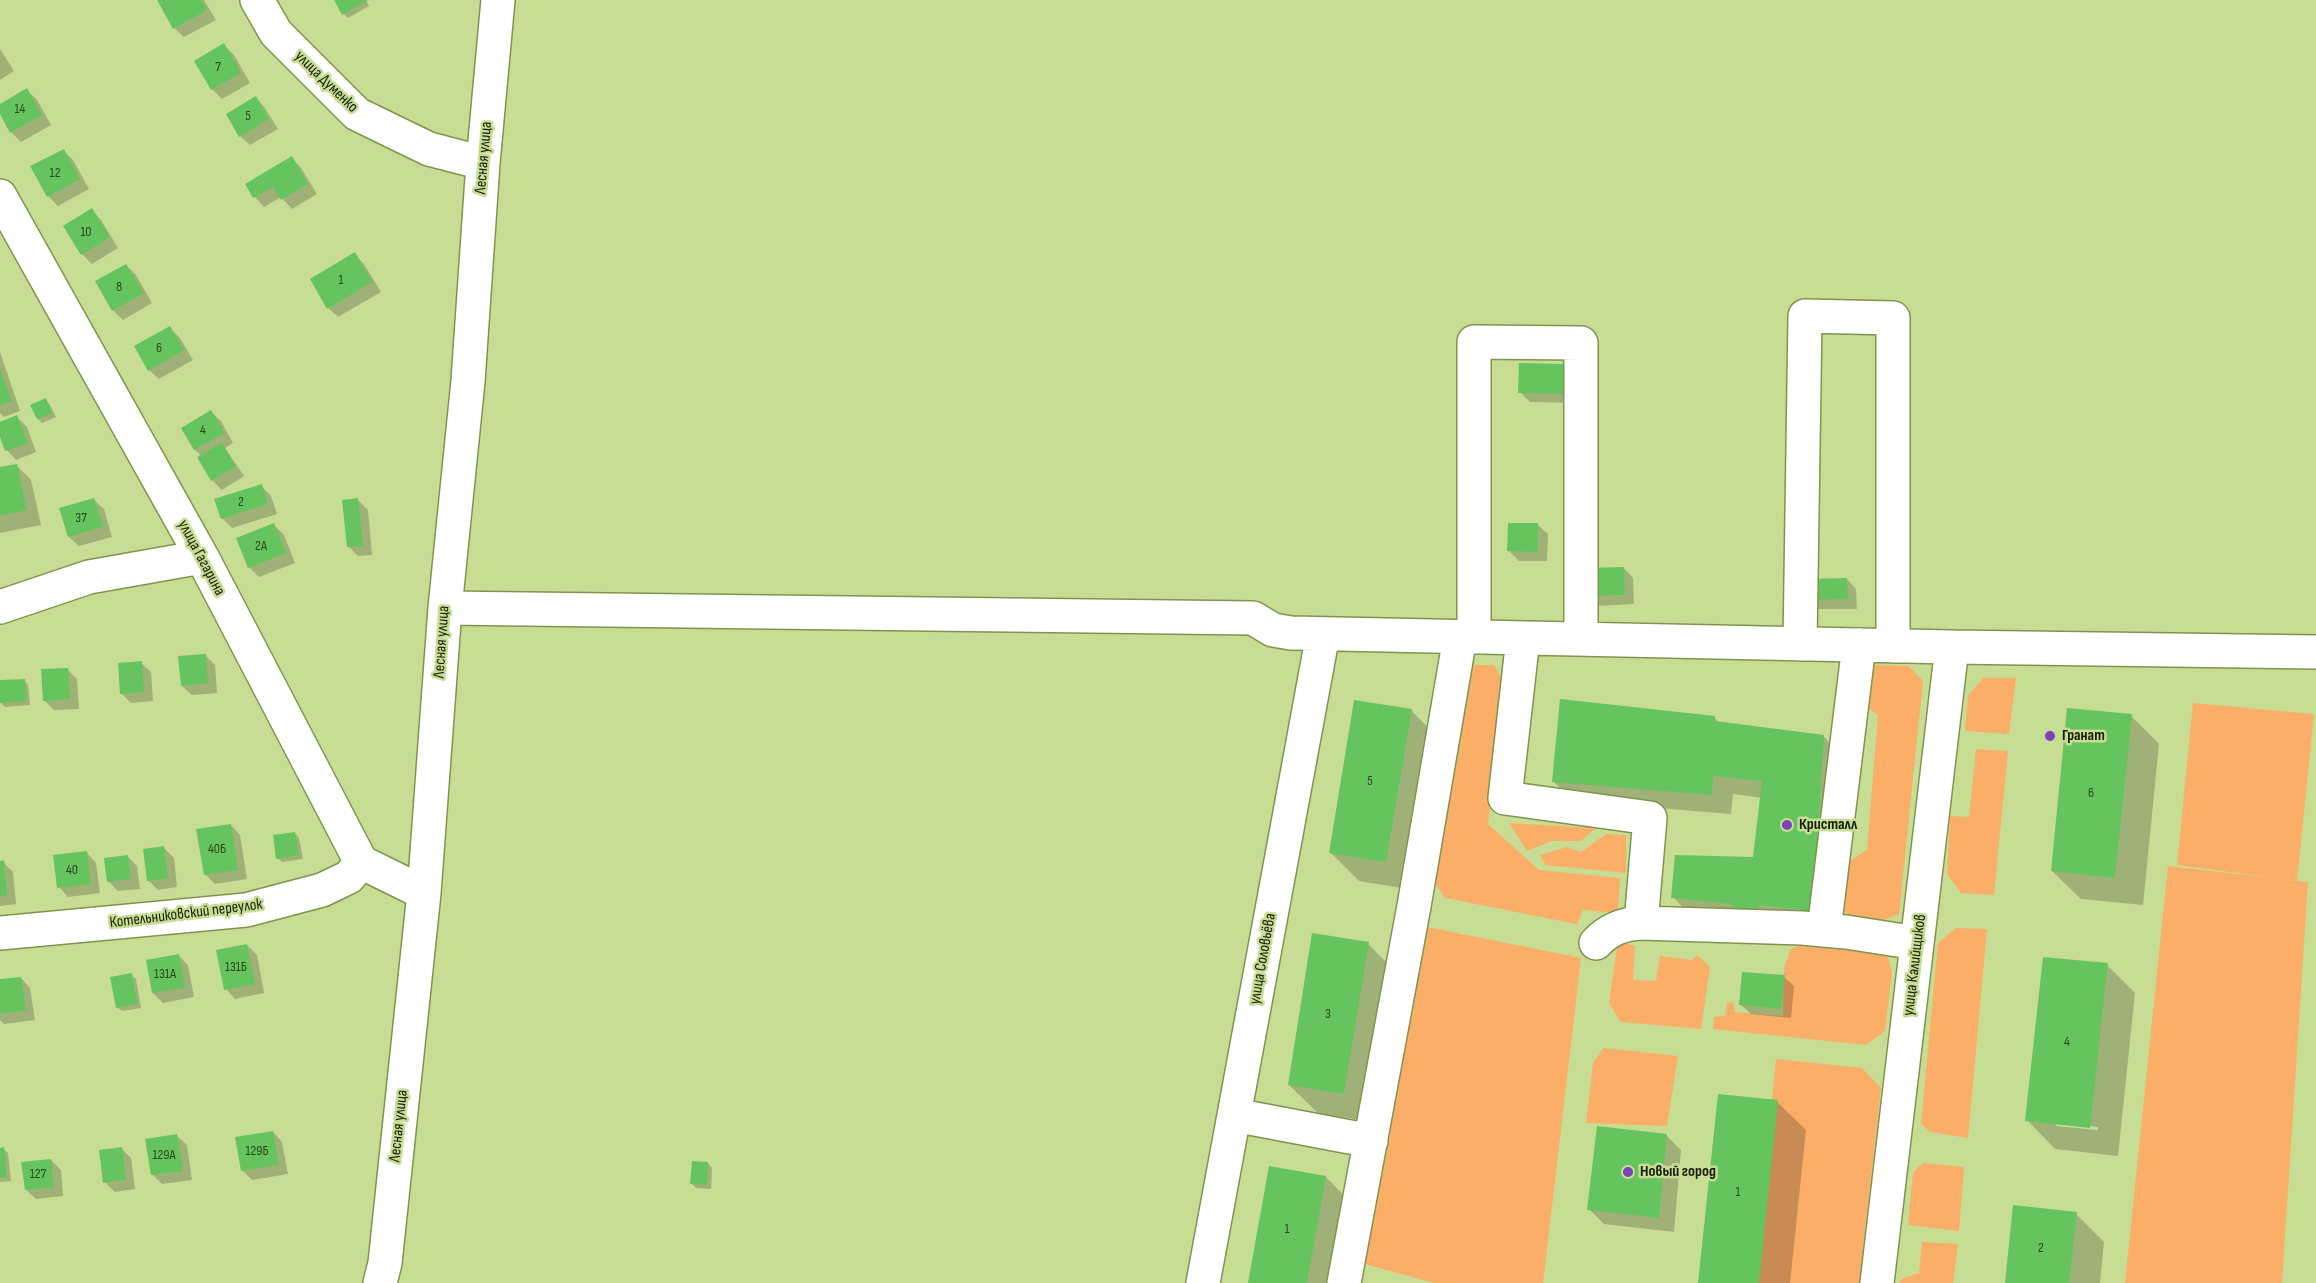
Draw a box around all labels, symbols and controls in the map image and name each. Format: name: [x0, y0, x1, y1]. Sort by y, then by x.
street label: улица Думенко: [290, 47, 362, 117]
house number: 7: [215, 59, 221, 75]
house number: 14: [15, 101, 25, 117]
house number: 5: [245, 108, 251, 124]
street label: Лесная улица: [471, 121, 497, 195]
house number: 12: [50, 165, 60, 181]
house number: 10: [80, 224, 92, 240]
house number: 1: [339, 272, 343, 288]
house number: 8: [116, 279, 122, 295]
house number: 6: [156, 340, 162, 356]
house number: 4: [200, 422, 206, 438]
house number: 2: [238, 494, 244, 510]
house number: 37: [75, 510, 87, 526]
street label: улица Гагарина: [173, 517, 229, 599]
house number: 2А: [255, 538, 267, 554]
street label: Лесная улица: [430, 605, 454, 679]
place label: Гранат: [2062, 726, 2105, 746]
marker: Гранат: [2043, 729, 2057, 743]
house number: 5: [1367, 773, 1373, 789]
house number: 6: [2088, 785, 2094, 801]
place label: Кристалл: [1799, 815, 1857, 835]
marker: Кристалл: [1780, 818, 1794, 832]
house number: 40Б: [208, 841, 226, 857]
house number: 40: [66, 862, 78, 878]
street label: Котельниковский переулок: [108, 895, 264, 933]
street label: улица Соловьёва: [1246, 912, 1280, 1006]
street label: улица Калийщиков: [1899, 913, 1931, 1017]
house number: 131Б: [225, 959, 247, 975]
house number: 131А: [154, 966, 176, 982]
house number: 3: [1325, 1006, 1331, 1022]
house number: 4: [2064, 1034, 2070, 1050]
street label: Лесная улица: [386, 1089, 412, 1163]
house number: 129Б: [245, 1143, 269, 1159]
house number: 129А: [152, 1147, 176, 1163]
place label: Новый город: [1640, 1162, 1716, 1182]
marker: Новый город: [1621, 1165, 1635, 1179]
house number: 127: [30, 1166, 46, 1182]
house number: 1: [1736, 1184, 1740, 1200]
house number: 1: [1285, 1221, 1289, 1237]
house number: 2: [2038, 1240, 2044, 1256]

